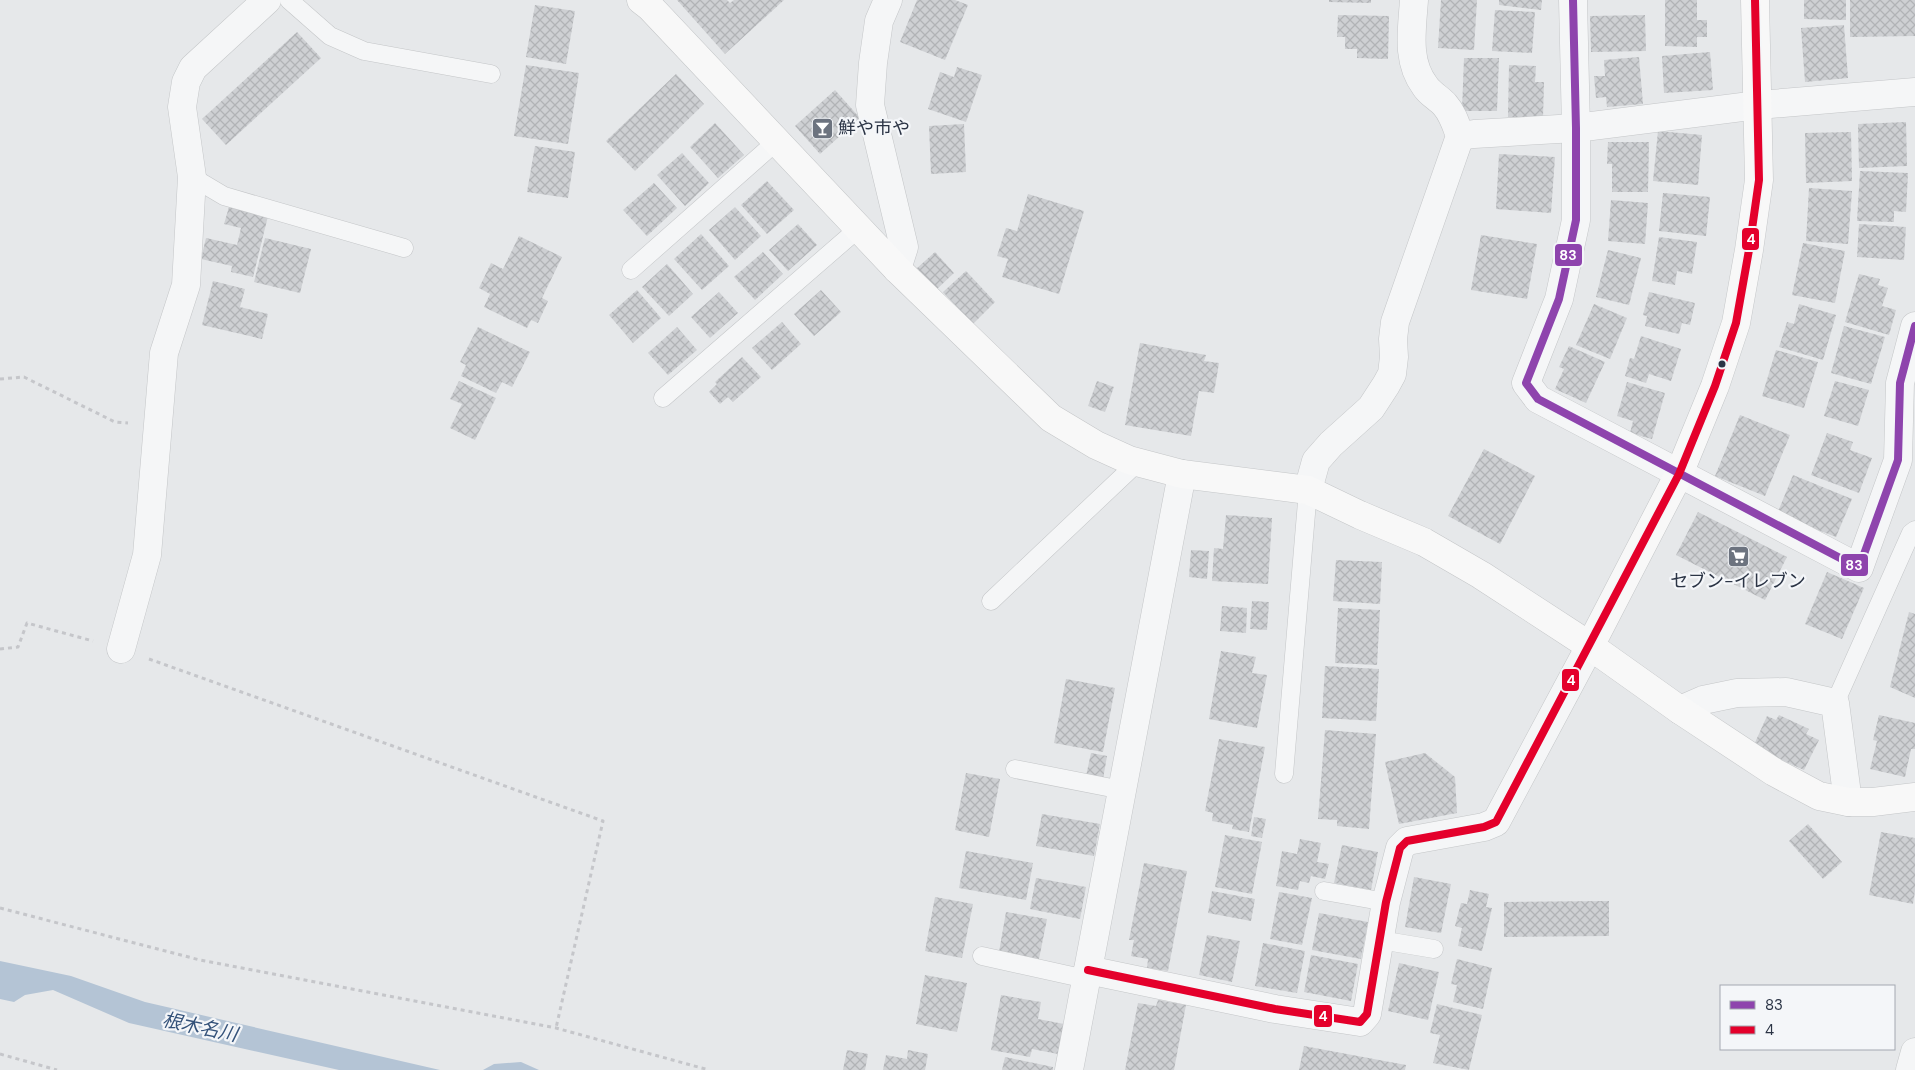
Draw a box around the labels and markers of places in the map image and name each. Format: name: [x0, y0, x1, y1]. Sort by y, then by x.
bar icon: 鮮や市や: [810, 116, 834, 140]
place label: 鮮や市や: [838, 116, 910, 140]
unlabelled marker: [1717, 359, 1727, 369]
supermarket icon: セブン-イレブン: [1726, 544, 1750, 568]
place label: セブン-イレブン: [1670, 569, 1806, 593]

